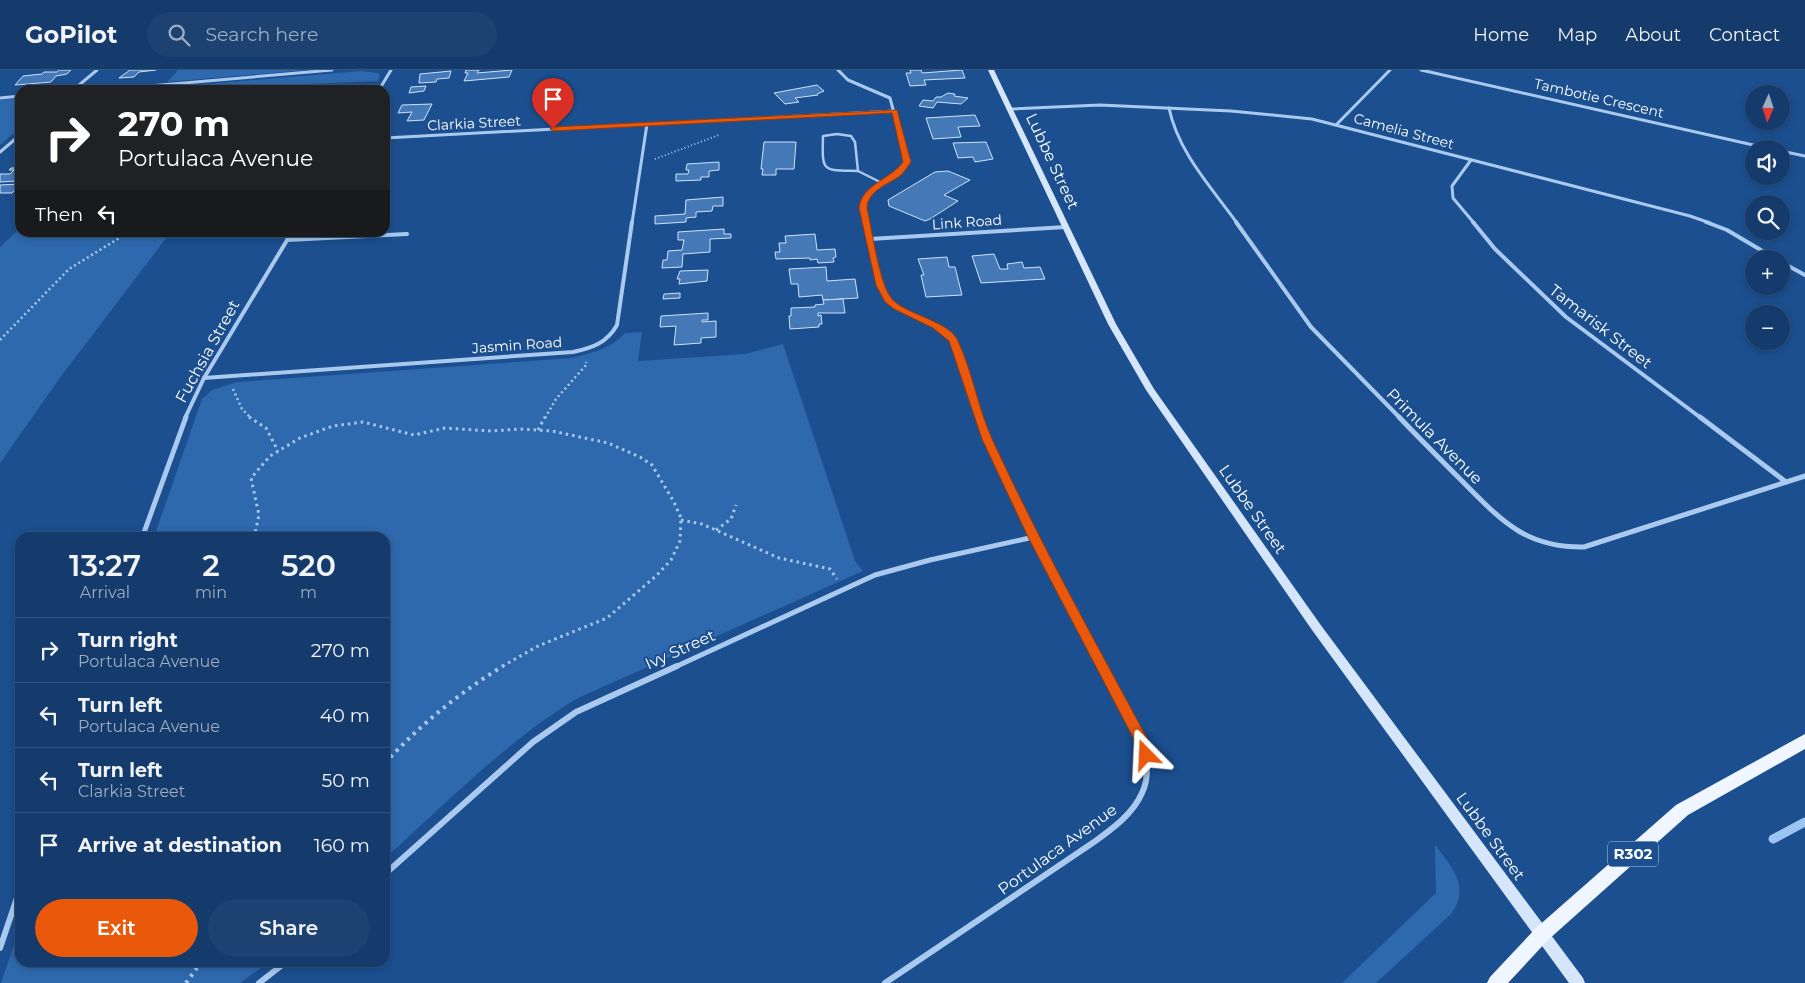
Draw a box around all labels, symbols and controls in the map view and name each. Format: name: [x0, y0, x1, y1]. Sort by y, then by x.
search box: [147, 12, 497, 57]
text: GoPilot: [25, 20, 117, 49]
icon: search: [165, 21, 193, 49]
text: Search here: [205, 23, 318, 46]
text: Home: [1473, 24, 1529, 46]
text: Map: [1557, 24, 1597, 46]
text: About: [1625, 24, 1681, 46]
text: Contact: [1709, 24, 1780, 46]
street label: Tambotie Crescent: [1532, 74, 1666, 122]
pin: [532, 78, 574, 129]
icon: arrive: [539, 85, 567, 113]
north arrow: [1745, 85, 1790, 130]
map controls: [1745, 85, 1790, 350]
text: 270 m: [118, 102, 230, 145]
icon: right: [35, 105, 100, 170]
street label: Camelia Street: [1352, 109, 1456, 153]
street label: Lubbe Street: [1022, 110, 1083, 213]
street label: Clarkia Street: [427, 112, 522, 134]
button: sound: [1745, 140, 1790, 185]
text: Portulaca Avenue: [118, 145, 313, 172]
button: search: [1745, 195, 1790, 240]
icon: left: [93, 200, 121, 228]
text: Then: [35, 203, 83, 226]
street label: Link Road: [931, 211, 1003, 233]
button: +: [1745, 250, 1790, 295]
street label: Tamarisk Street: [1546, 280, 1656, 373]
street label: Fuchsia Street: [171, 296, 244, 406]
button: −: [1745, 305, 1790, 350]
street label: Jasmin Road: [470, 333, 563, 357]
street label: Primula Avenue: [1383, 384, 1487, 488]
street label: Lubbe Street: [1215, 461, 1290, 558]
text: 13:27: [69, 547, 141, 584]
text: 2: [202, 547, 220, 584]
text: 520: [281, 547, 336, 584]
text: Arrival: [80, 583, 130, 602]
text: min: [195, 583, 227, 602]
text: m: [300, 583, 317, 602]
street label: Ivy Street: [642, 625, 719, 673]
text: Turn right: [78, 629, 178, 652]
icon: right: [35, 636, 63, 664]
text: 270 m: [311, 639, 370, 662]
text: Portulaca Avenue: [78, 652, 220, 671]
text: Turn left: [78, 694, 163, 717]
icon: left: [35, 701, 63, 729]
text: 40 m: [320, 704, 370, 727]
text: Portulaca Avenue: [78, 717, 220, 736]
position arrow: [1119, 728, 1171, 780]
text: Turn left: [78, 759, 163, 782]
icon: left: [35, 766, 63, 794]
text: 50 m: [322, 769, 370, 792]
text: Clarkia Street: [78, 782, 185, 801]
street label: Lubbe Street: [1452, 789, 1529, 884]
street label: Portulaca Avenue: [994, 800, 1120, 899]
icon: arrive: [35, 831, 63, 859]
text: Arrive at destination: [78, 834, 282, 857]
text: 160 m: [314, 834, 370, 857]
road number: R302: [1608, 842, 1658, 866]
button: Exit: [35, 899, 198, 957]
button: Share: [208, 899, 370, 957]

